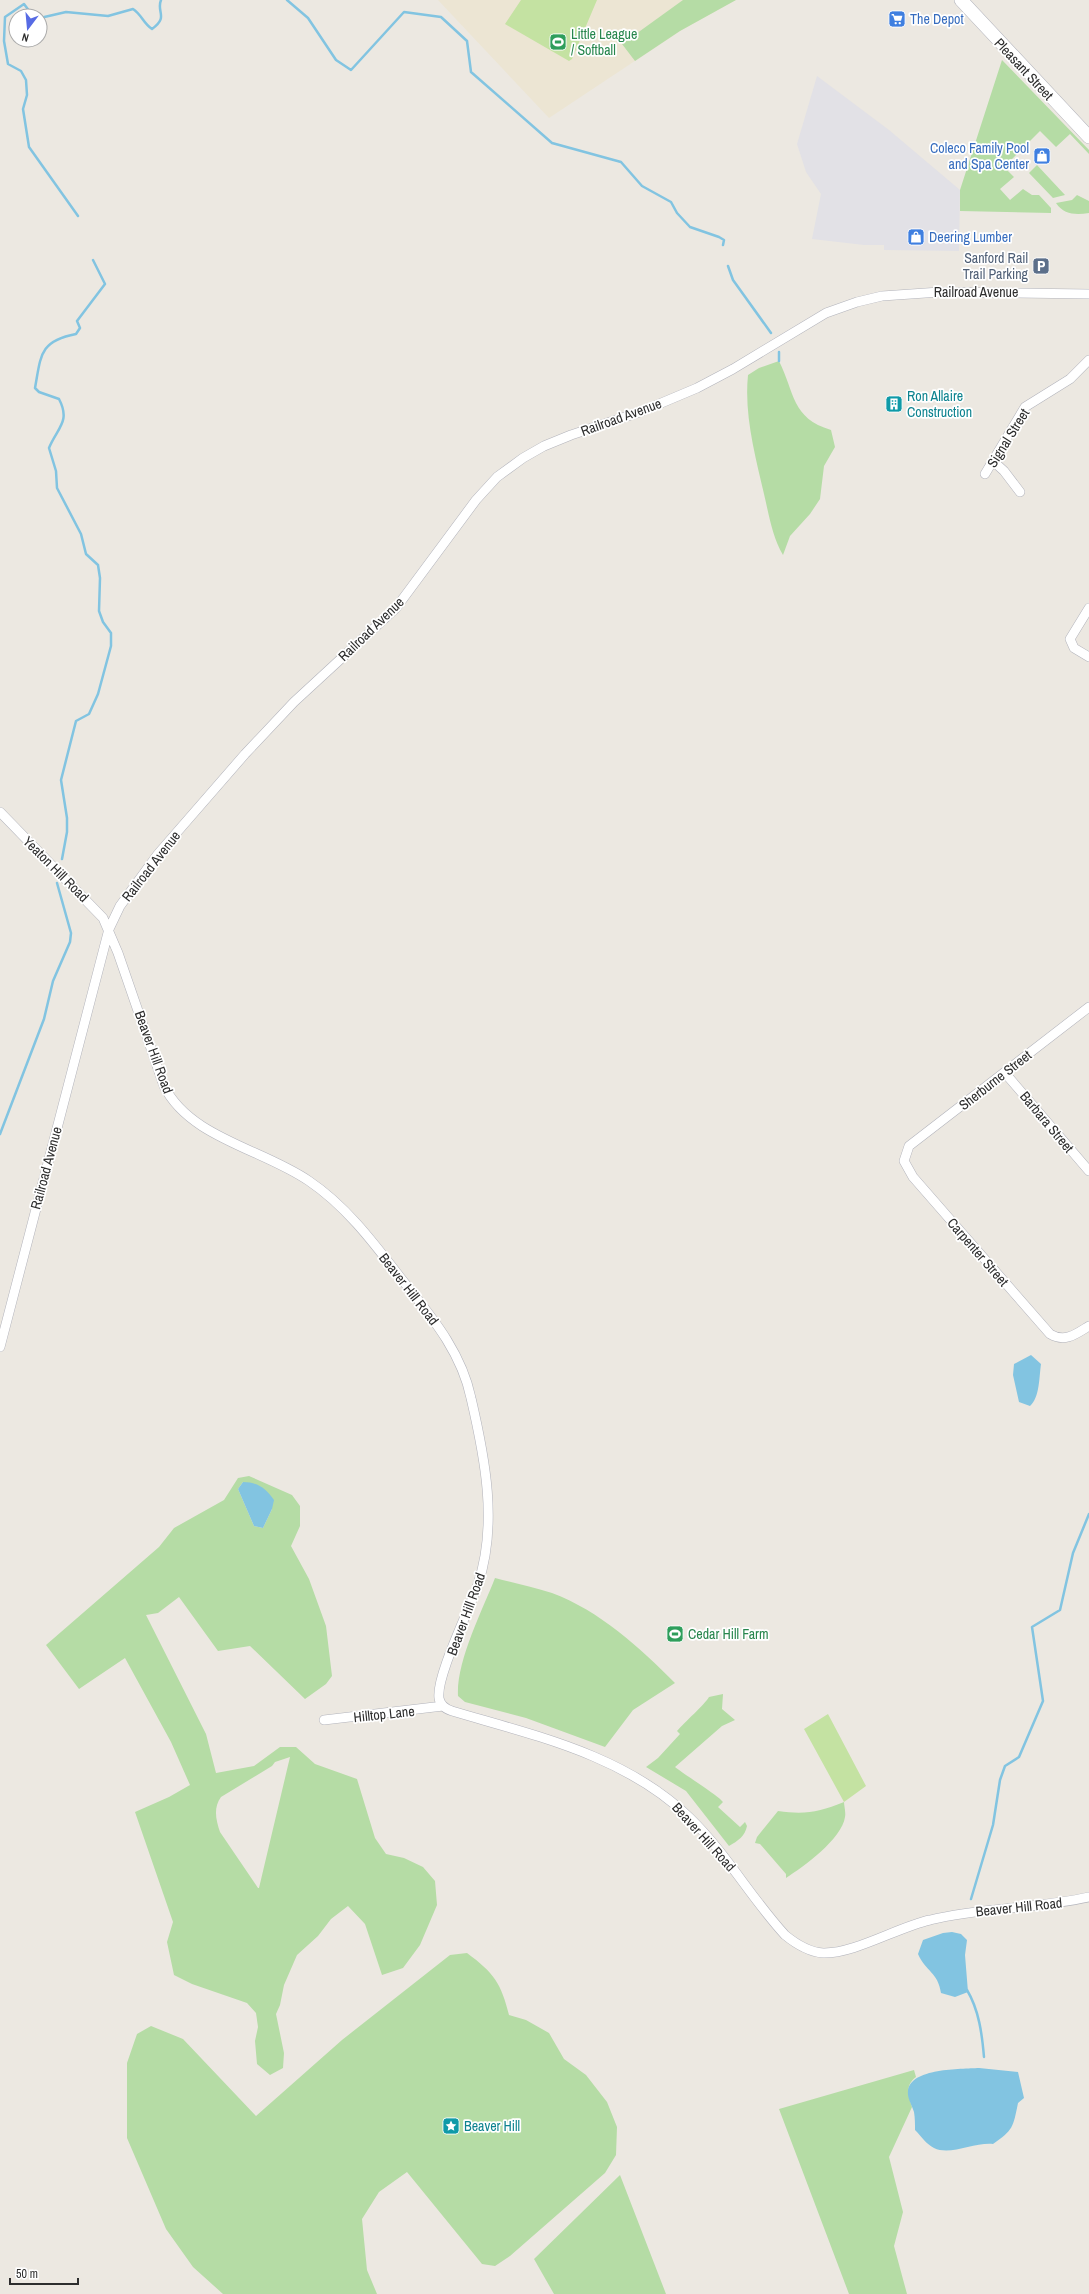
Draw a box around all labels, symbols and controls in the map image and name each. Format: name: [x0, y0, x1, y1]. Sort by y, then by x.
north arrow: [8, 8, 48, 48]
supermarket icon: The Depot: [887, 9, 907, 29]
place label: The Depot: [910, 10, 964, 28]
place label: Little League / Softball: [571, 25, 637, 59]
text: N: [20, 30, 30, 45]
sports icon: Little League / Softball: [548, 32, 568, 52]
street label: Pleasant Street: [991, 34, 1057, 104]
place label: Coleco Family Pool and Spa Center: [930, 139, 1029, 173]
shop icon: Coleco Family Pool and Spa Center: [1032, 146, 1052, 166]
shop icon: Deering Lumber: [906, 227, 926, 247]
place label: Deering Lumber: [929, 228, 1012, 246]
place label: Sanford Rail Trail Parking: [963, 249, 1029, 283]
parking icon: Sanford Rail Trail Parking: [1031, 256, 1051, 276]
street label: Railroad Avenue: [934, 283, 1018, 301]
place label: Ron Allaire Construction: [907, 387, 972, 421]
street label: Railroad Avenue: [578, 394, 664, 440]
building icon: Ron Allaire Construction: [884, 394, 904, 414]
street label: Signal Street: [983, 405, 1033, 471]
street label: Railroad Avenue: [334, 593, 408, 665]
street label: Railroad Avenue: [118, 827, 184, 905]
street label: Yeaton Hill Road: [19, 832, 93, 906]
street label: Beaver Hill Road: [131, 1008, 177, 1096]
street label: Sherburne Street: [955, 1046, 1035, 1114]
street label: Barbara Street: [1016, 1088, 1078, 1156]
street label: Railroad Avenue: [26, 1125, 66, 1211]
street label: Carpenter Street: [943, 1214, 1013, 1290]
street label: Beaver Hill Road: [375, 1249, 443, 1329]
street label: Beaver Hill Road: [443, 1570, 489, 1658]
sports icon: Cedar Hill Farm: [665, 1624, 685, 1644]
place label: Cedar Hill Farm: [688, 1625, 768, 1643]
street label: Hilltop Lane: [353, 1702, 415, 1726]
street label: Beaver Hill Road: [668, 1799, 740, 1875]
street label: Beaver Hill Road: [975, 1894, 1063, 1920]
place icon: Beaver Hill: [441, 2116, 461, 2136]
place label: Beaver Hill: [464, 2117, 520, 2135]
scale bar: [10, 2260, 78, 2286]
text: 50 m: [16, 2266, 38, 2282]

